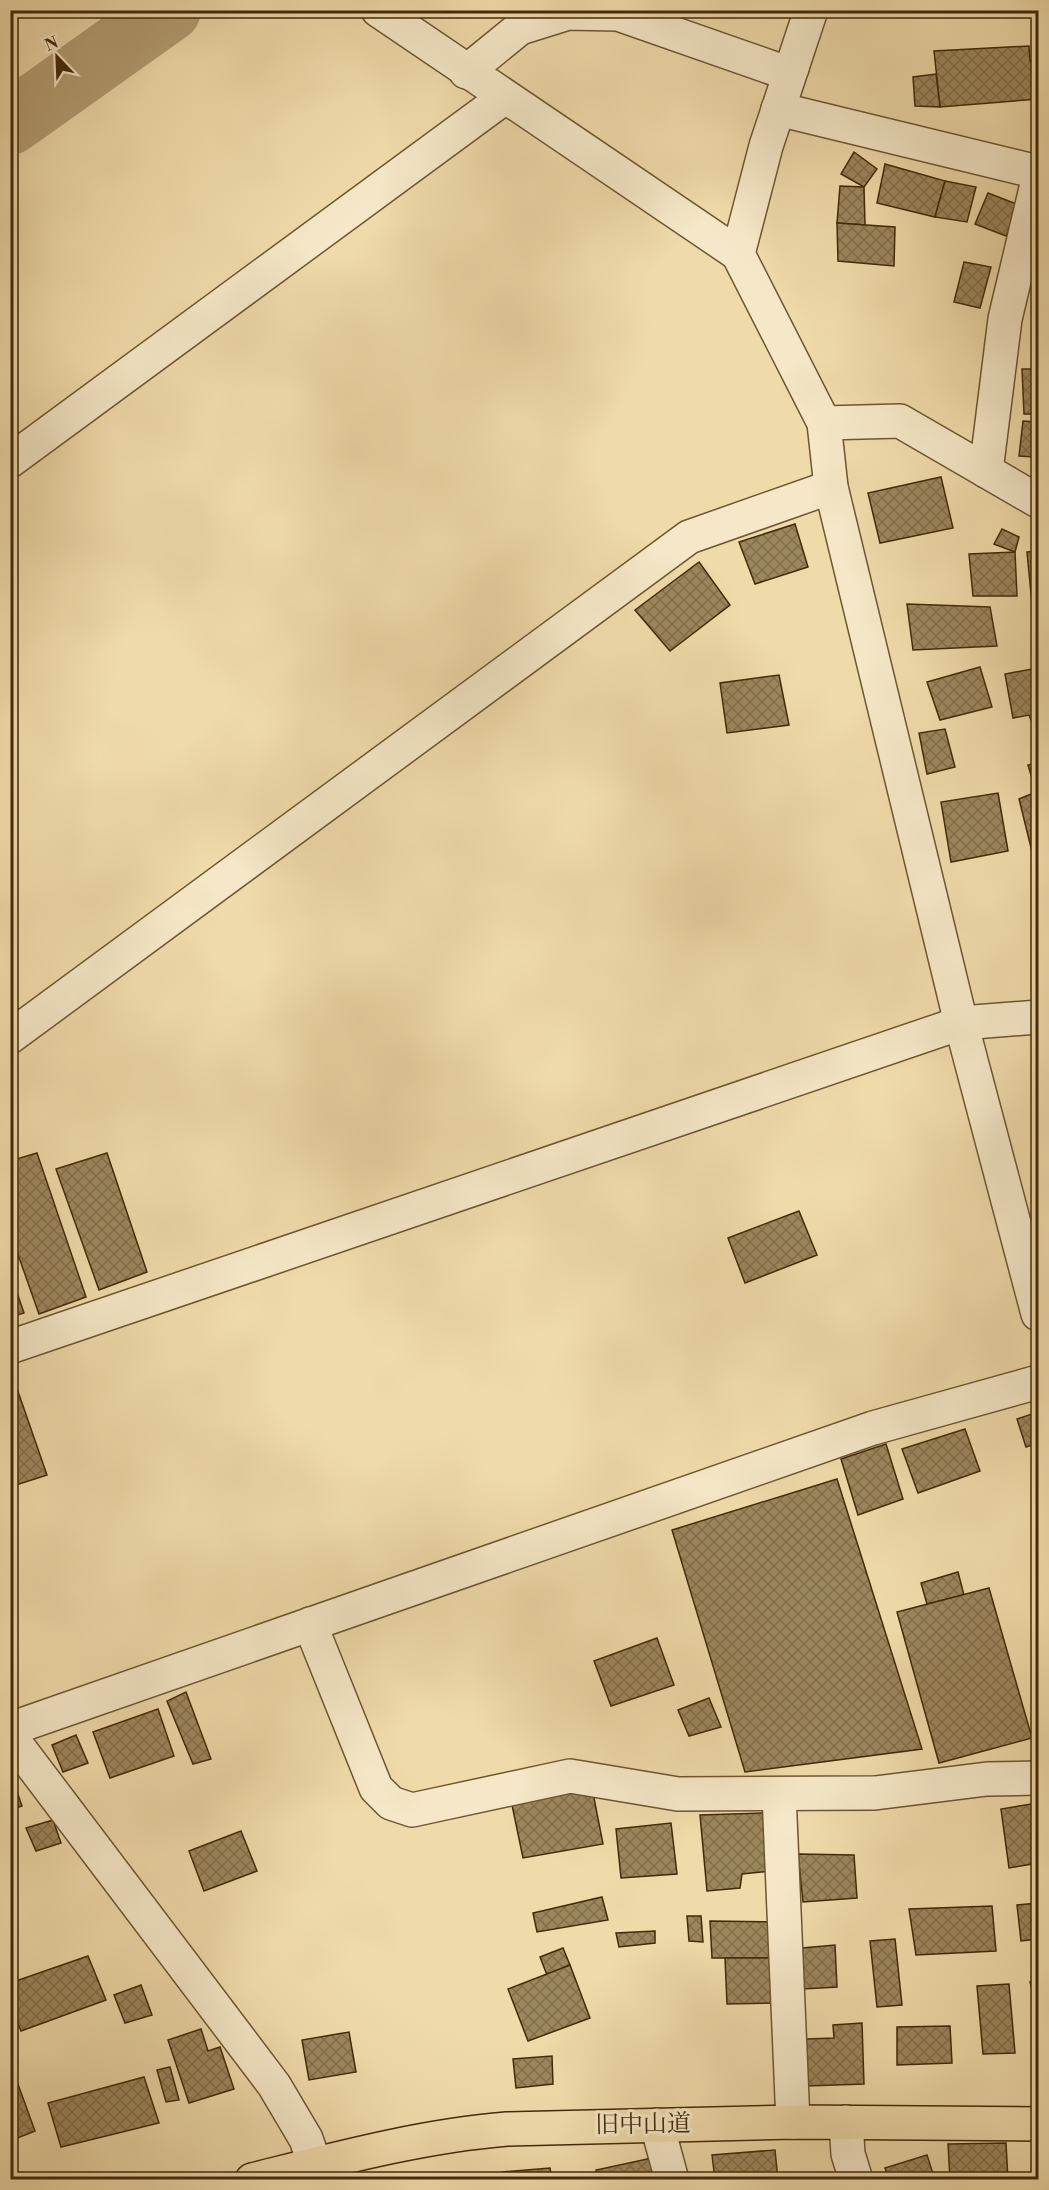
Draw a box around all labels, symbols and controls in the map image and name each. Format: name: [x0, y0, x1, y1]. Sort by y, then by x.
north arrow: [27, 27, 87, 87]
text: N: [42, 32, 62, 56]
street label: 旧中山道: [595, 2109, 691, 2141]

